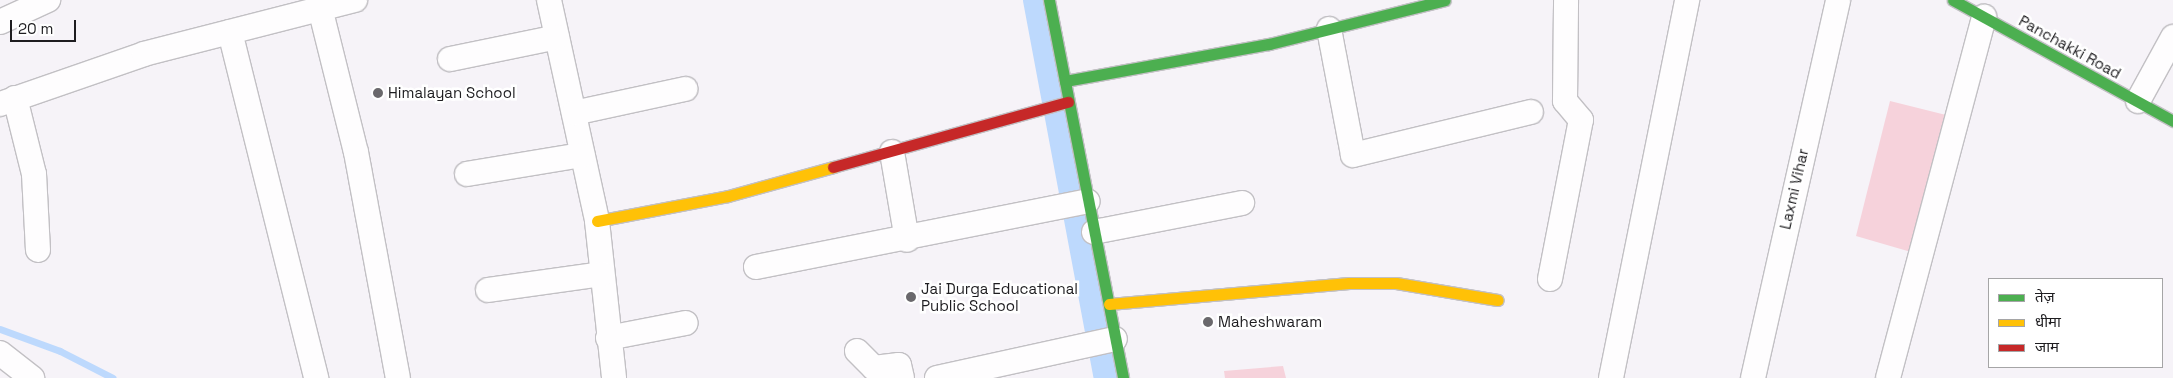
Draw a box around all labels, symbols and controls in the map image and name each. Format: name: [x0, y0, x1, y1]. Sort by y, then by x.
scale bar: [12, 10, 79, 42]
street label: Panchakki Road: [2016, 12, 2124, 82]
text: 20 m: [18, 19, 53, 38]
place label: Himalayan School: [388, 84, 516, 102]
marker: Himalayan School: [372, 87, 384, 99]
street label: Laxmi Vihar: [1776, 147, 1812, 231]
legend: [1988, 278, 2163, 368]
place label: Jai Durga Educational Public School: [921, 279, 1078, 314]
text: तेज़: [2035, 287, 2055, 306]
marker: Jai Durga Educational Public School: [905, 291, 917, 303]
text: धीमा: [2035, 312, 2061, 331]
place label: Maheshwaram: [1218, 313, 1322, 331]
marker: Maheshwaram: [1202, 316, 1214, 328]
text: जाम: [2035, 337, 2059, 356]

